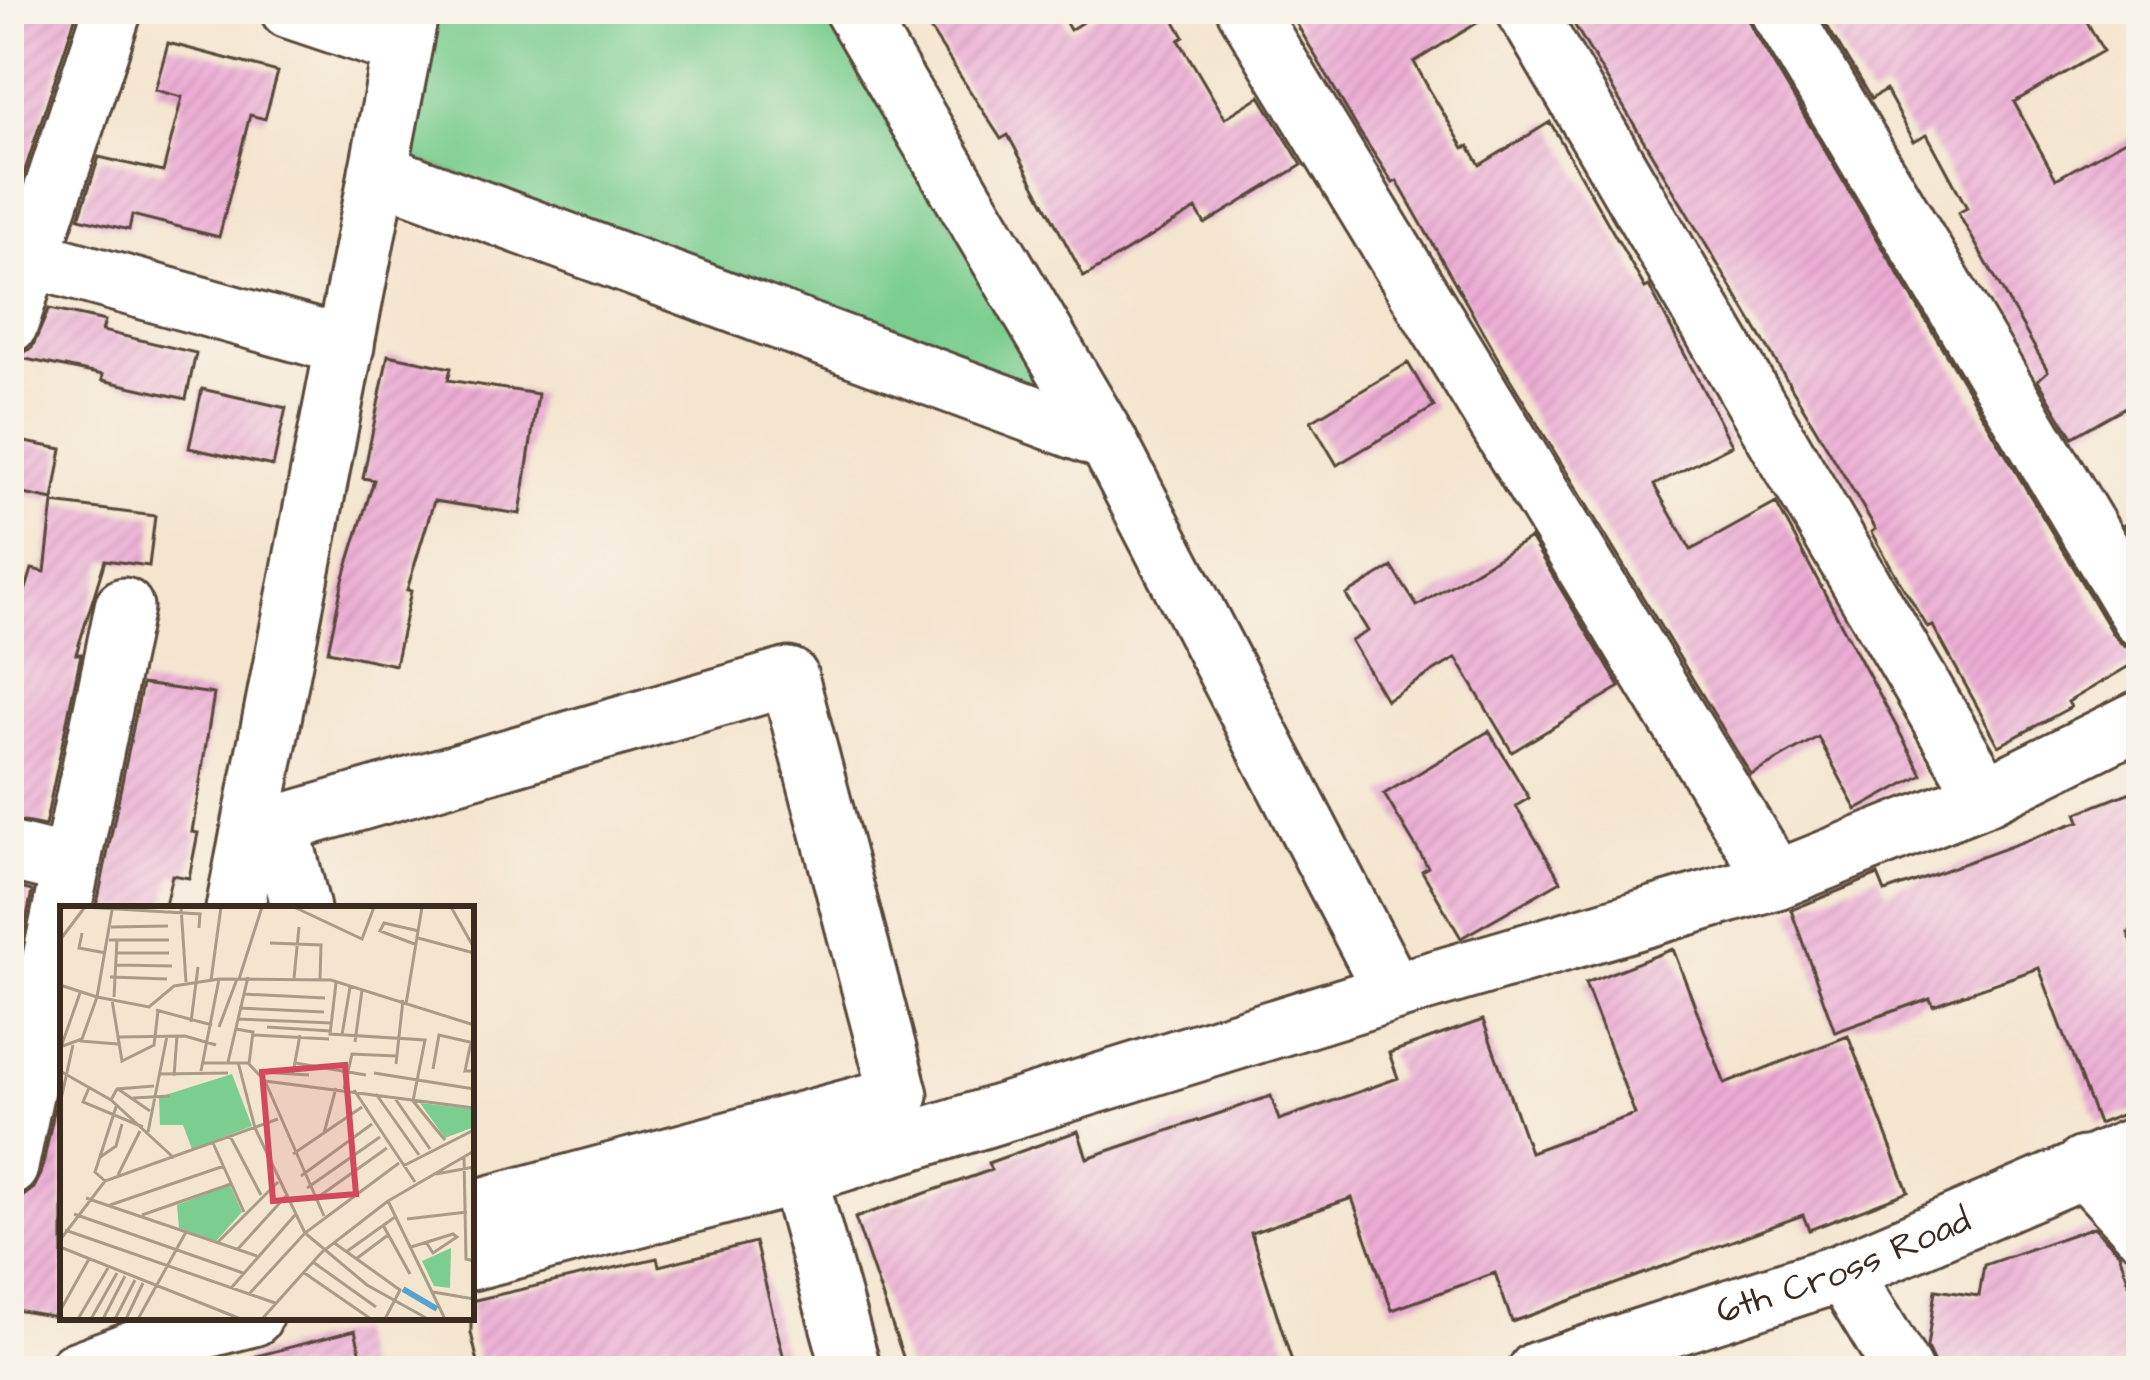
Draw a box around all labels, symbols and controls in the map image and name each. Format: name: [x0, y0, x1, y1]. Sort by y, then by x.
inset map: [60, 906, 474, 1320]
street label: 6th Cross Road: [1710, 1195, 1979, 1337]

